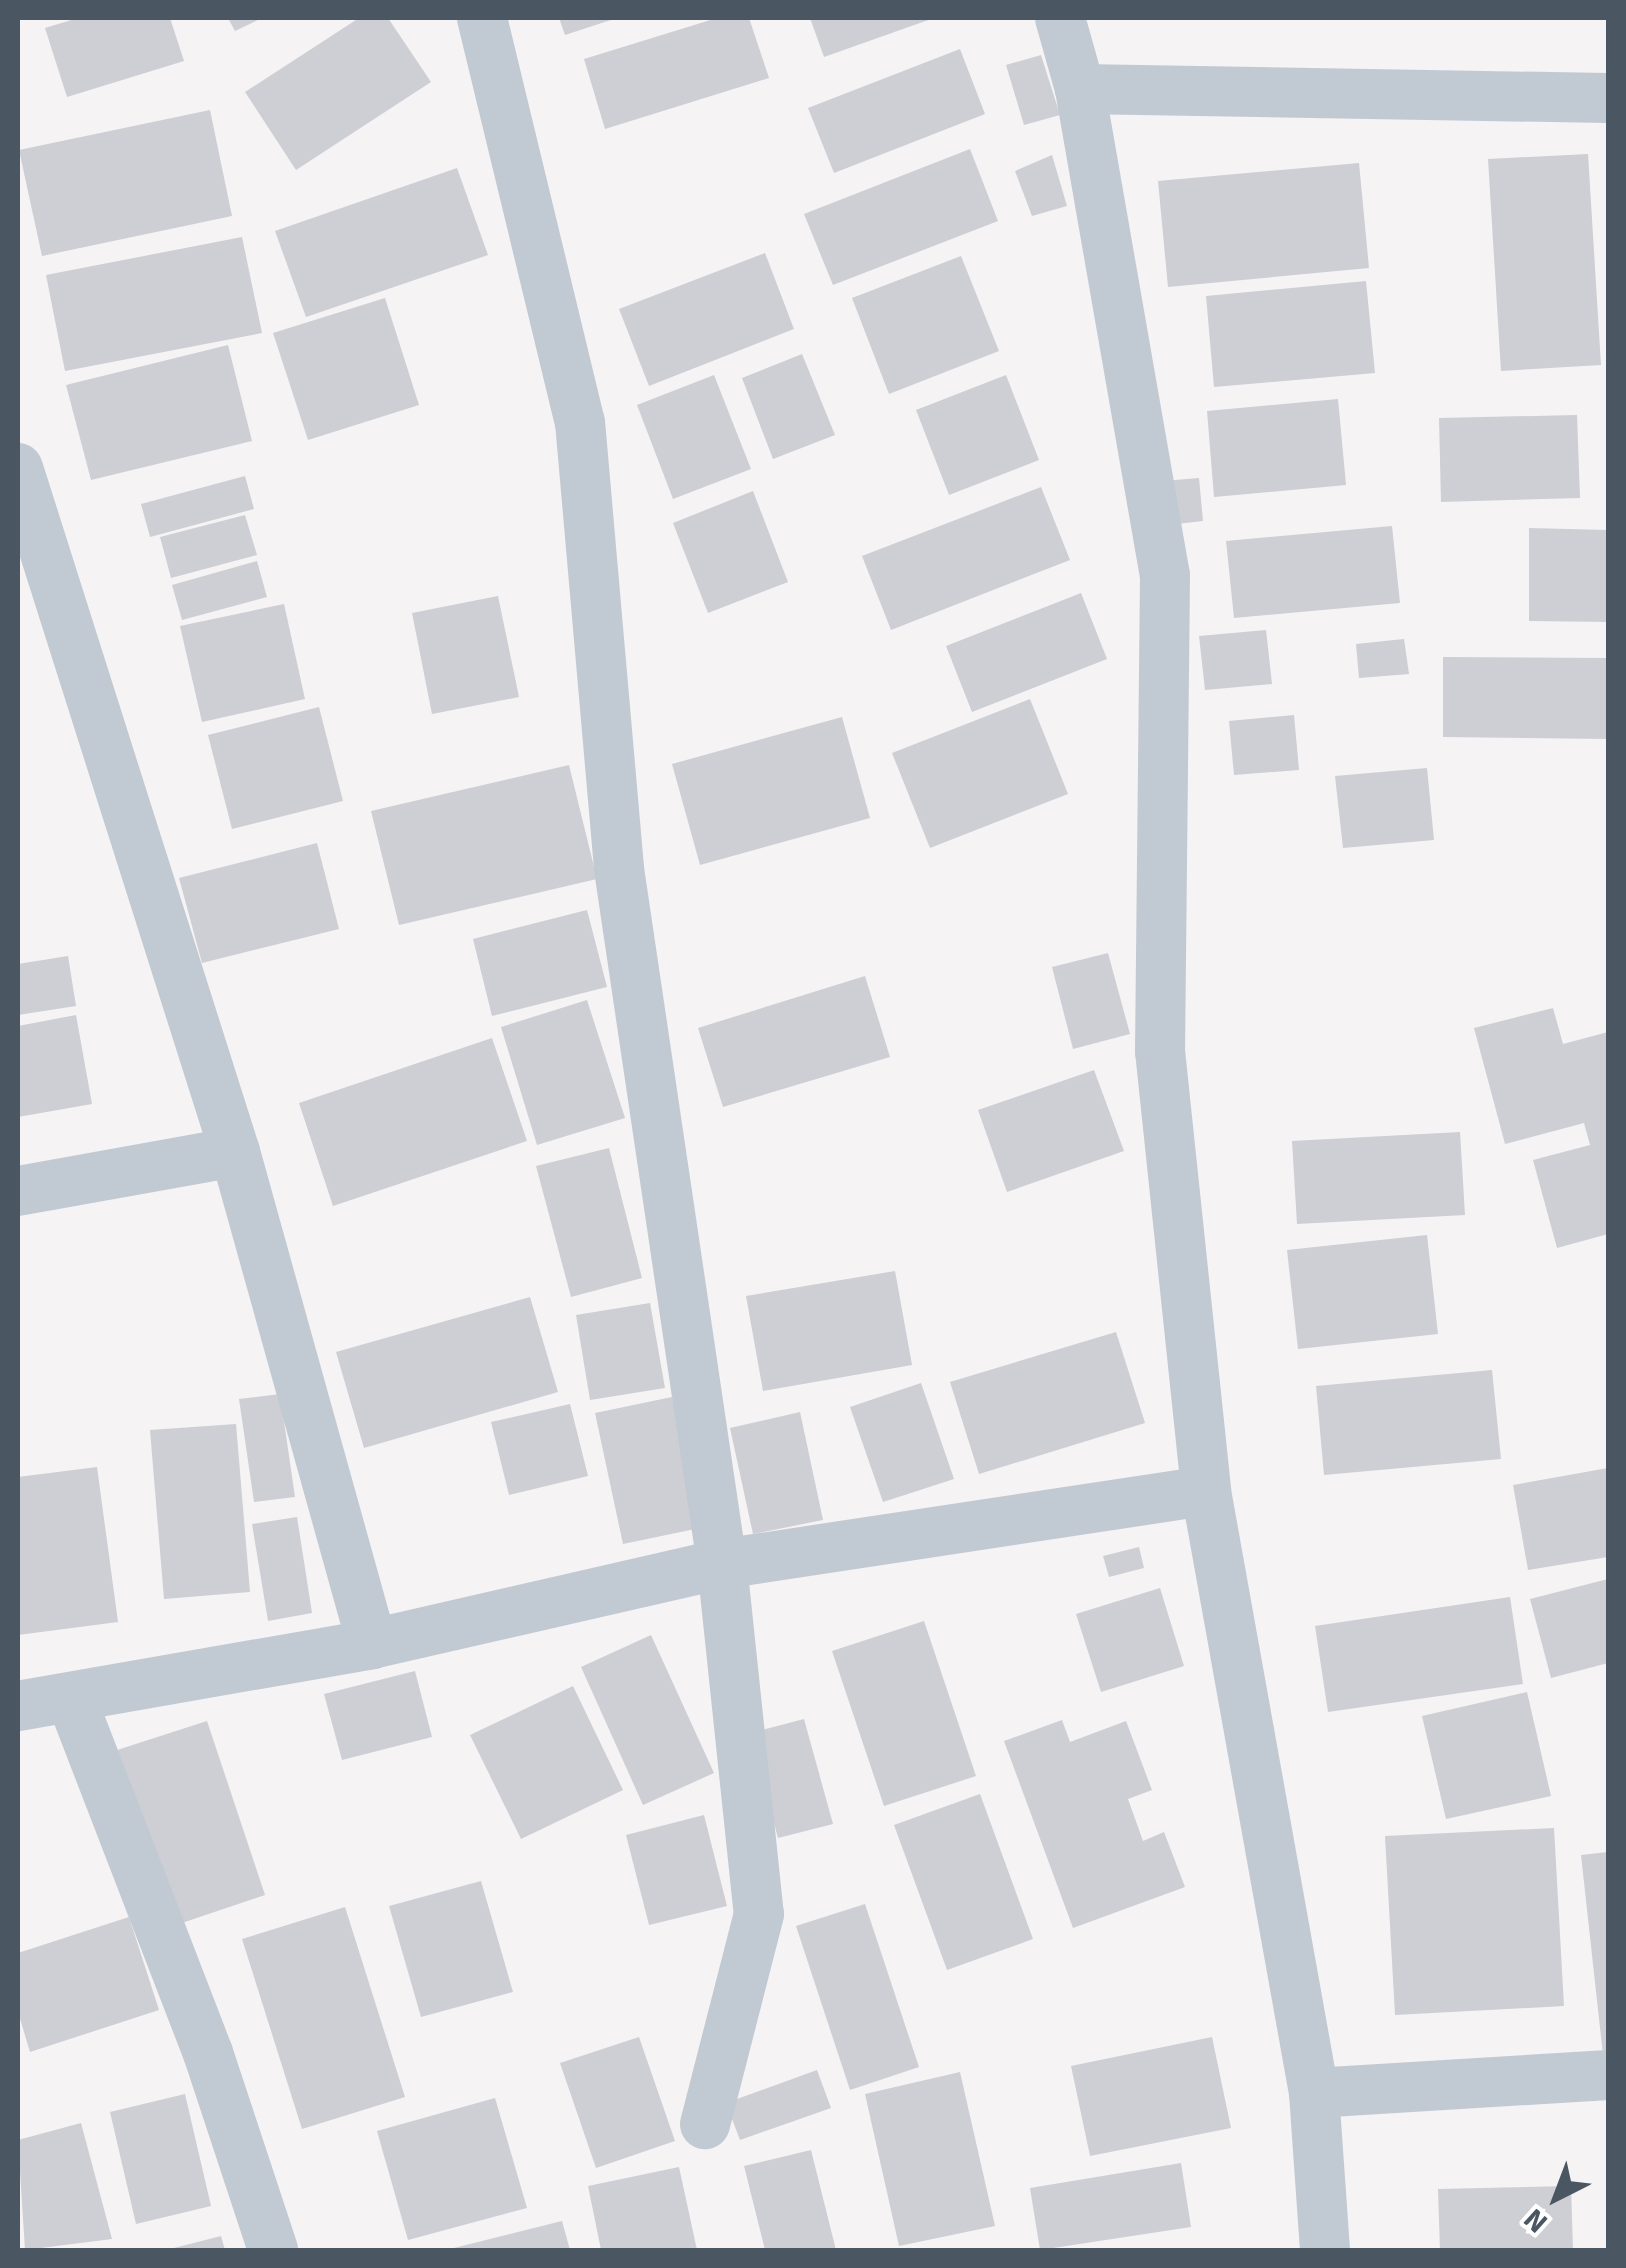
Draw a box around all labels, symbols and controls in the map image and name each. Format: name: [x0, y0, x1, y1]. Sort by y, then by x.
north arrow: [1506, 2148, 1606, 2248]
text: N: [1517, 2201, 1555, 2239]

